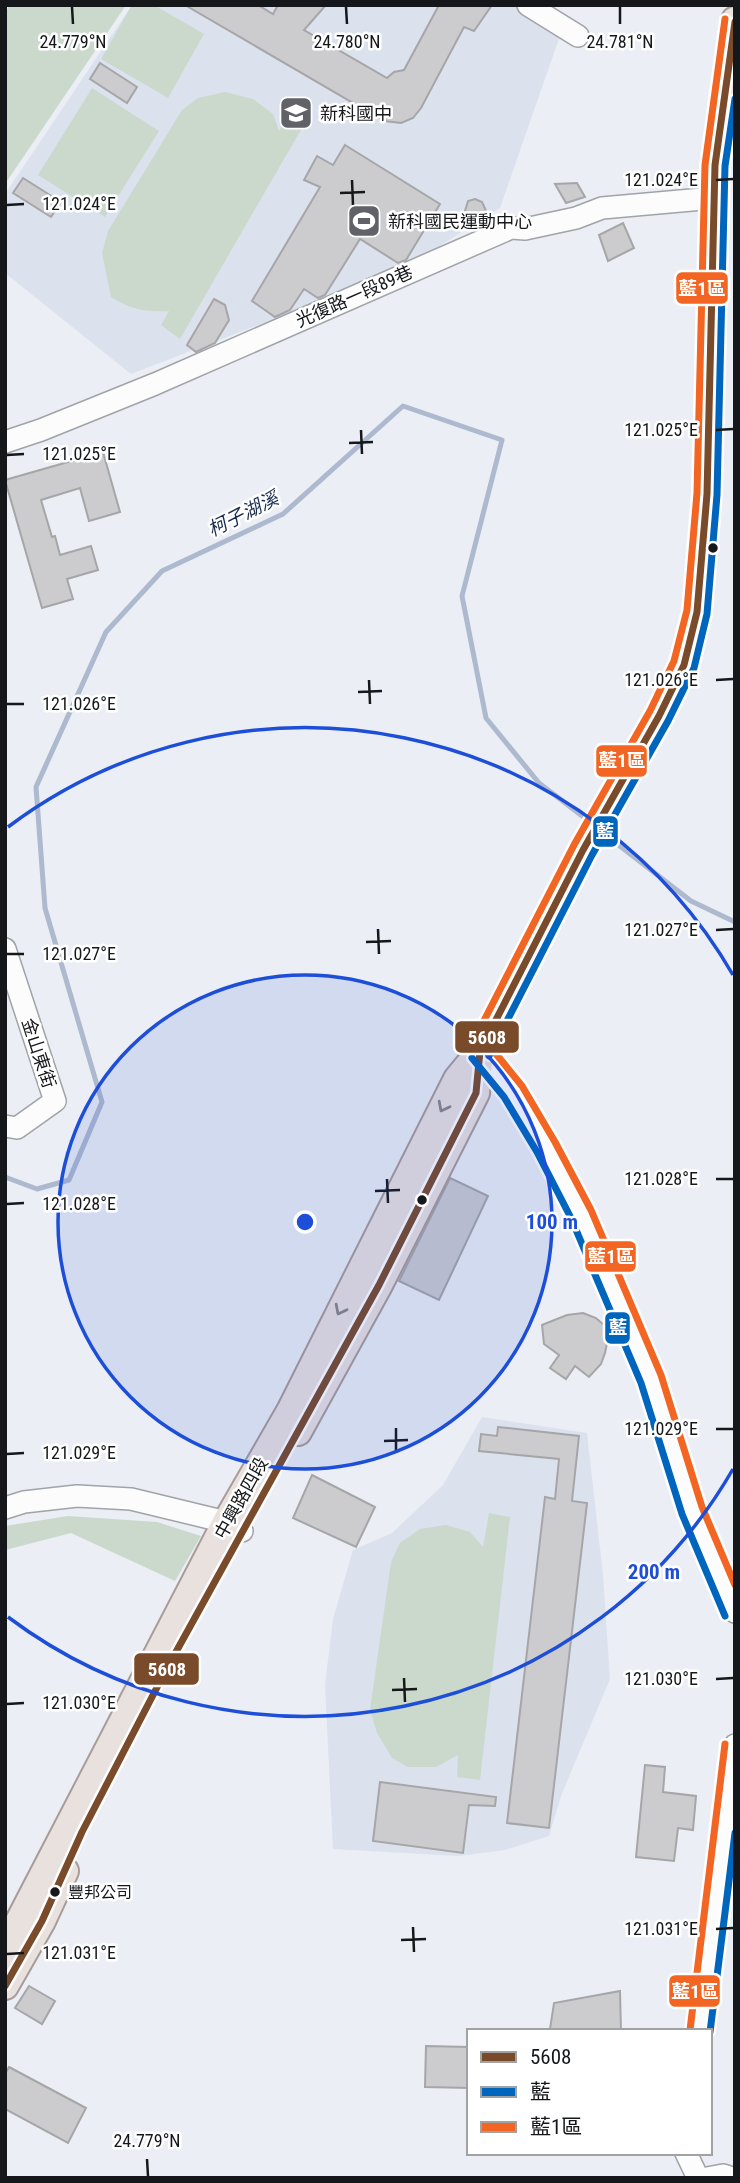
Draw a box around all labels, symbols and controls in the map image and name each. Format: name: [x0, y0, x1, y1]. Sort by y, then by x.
text: 24.779°N: [39, 31, 107, 52]
text: 24.780°N: [313, 31, 381, 52]
text: 24.781°N: [586, 31, 654, 52]
school or university icon: 新科國中: [277, 94, 315, 132]
place label: 新科國中: [320, 103, 392, 124]
text: 121.024°E: [624, 169, 698, 190]
text: 121.024°E: [42, 193, 116, 214]
sports icon: 新科國民運動中心: [345, 202, 383, 240]
place label: 新科國民運動中心: [388, 211, 532, 232]
street label: 光復路一段89巷: [292, 261, 416, 331]
line badge: 藍1區: [675, 271, 729, 305]
text: 藍1區: [678, 277, 726, 300]
text: 121.025°E: [624, 419, 698, 440]
text: 121.025°E: [42, 443, 116, 464]
water label: 柯子湖溪: [204, 485, 285, 542]
unlabelled marker: [706, 541, 720, 555]
text: 121.026°E: [624, 669, 698, 690]
text: 121.026°E: [42, 693, 116, 714]
line badge: 藍1區: [595, 744, 648, 778]
text: 藍1區: [598, 749, 646, 772]
line badge: 藍: [592, 815, 619, 848]
text: 藍: [595, 820, 615, 843]
text: 121.027°E: [624, 919, 698, 940]
text: 121.027°E: [42, 943, 116, 964]
street label: 金山東街: [18, 1016, 60, 1090]
line badge: 5608: [454, 1020, 520, 1054]
text: 5608: [468, 1026, 506, 1049]
one-way arrow: [437, 1100, 451, 1113]
text: 121.028°E: [624, 1168, 698, 1189]
text: 121.028°E: [42, 1193, 116, 1214]
unlabelled marker: [415, 1193, 429, 1207]
centre of rings: [293, 1210, 317, 1234]
text: 100 m: [526, 1210, 578, 1234]
line badge: 藍1區: [584, 1240, 637, 1273]
text: 藍1區: [587, 1245, 635, 1268]
one-way arrow: [335, 1303, 349, 1316]
line badge: 藍: [604, 1311, 631, 1345]
text: 藍: [608, 1316, 628, 1339]
text: 121.029°E: [624, 1418, 698, 1439]
text: 121.029°E: [42, 1442, 116, 1463]
street label: 中興路四段: [210, 1454, 272, 1542]
text: 200 m: [628, 1560, 680, 1584]
line badge: 5608: [133, 1652, 200, 1686]
text: 5608: [148, 1658, 186, 1681]
text: 121.030°E: [624, 1668, 698, 1689]
text: 121.030°E: [42, 1692, 116, 1713]
place label: 豐邦公司: [68, 1883, 132, 1902]
marker: 豐邦公司: [48, 1885, 62, 1899]
text: 121.031°E: [624, 1918, 698, 1939]
text: 121.031°E: [42, 1942, 116, 1963]
line badge: 藍1區: [668, 1974, 721, 2008]
text: 藍1區: [671, 1980, 719, 2003]
legend: [467, 2029, 712, 2155]
text: 5608: [530, 2045, 571, 2069]
text: 藍: [530, 2080, 551, 2104]
text: 藍1區: [530, 2115, 582, 2139]
text: 24.779°N: [113, 2130, 181, 2151]

